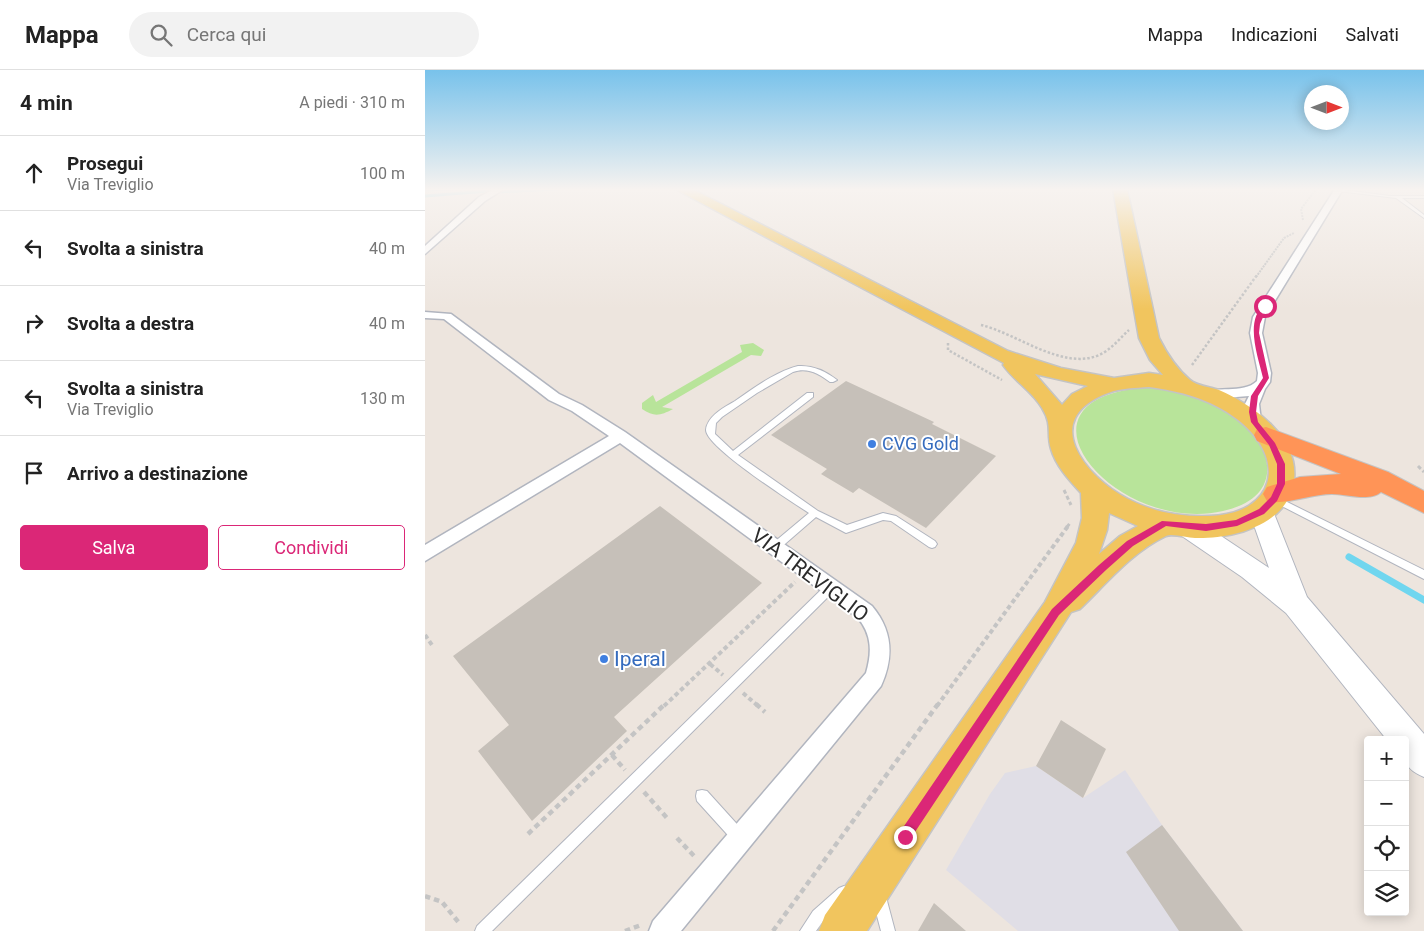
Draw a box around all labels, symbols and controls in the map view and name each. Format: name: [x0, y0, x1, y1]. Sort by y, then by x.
search box: [129, 12, 479, 57]
text: Mappa: [25, 21, 99, 49]
icon: search: [147, 21, 175, 49]
text: Cerca qui: [187, 23, 266, 46]
text: Mappa: [1148, 24, 1203, 45]
text: Indicazioni: [1231, 24, 1318, 45]
text: Salvati: [1346, 24, 1399, 45]
north arrow: [1304, 85, 1349, 130]
text: 4 min: [20, 91, 73, 115]
text: A piedi · 310 m: [299, 93, 405, 112]
text: Prosegui: [67, 152, 143, 175]
icon: ahead: [20, 159, 48, 187]
text: 100 m: [360, 164, 405, 183]
text: Via Treviglio: [67, 175, 154, 194]
icon: left: [20, 234, 48, 262]
text: Svolta a sinistra: [67, 237, 204, 260]
text: 40 m: [369, 239, 405, 258]
route start: [1254, 295, 1277, 318]
icon: right: [20, 309, 48, 337]
text: Svolta a destra: [67, 312, 194, 335]
text: 40 m: [369, 314, 405, 333]
text: Svolta a sinistra: [67, 377, 204, 400]
icon: left: [20, 384, 48, 412]
text: 130 m: [360, 389, 405, 408]
text: Via Treviglio: [67, 400, 154, 419]
place label: CVG Gold: [882, 433, 959, 454]
marker: CVG Gold: [866, 438, 878, 450]
icon: arrive: [20, 459, 48, 487]
text: Arrivo a destinazione: [67, 462, 248, 485]
street label: VIA TREVIGLIO: [747, 523, 873, 627]
button: Salva: [20, 525, 208, 570]
button: Condividi: [218, 525, 405, 570]
place label: Iperal: [614, 647, 666, 671]
marker: Iperal: [598, 653, 610, 665]
map controls: [1364, 736, 1409, 916]
button: +: [1364, 736, 1409, 781]
button: −: [1364, 781, 1409, 826]
route end: [894, 826, 917, 849]
button: locate: [1364, 826, 1409, 871]
button: layers: [1364, 871, 1409, 916]

